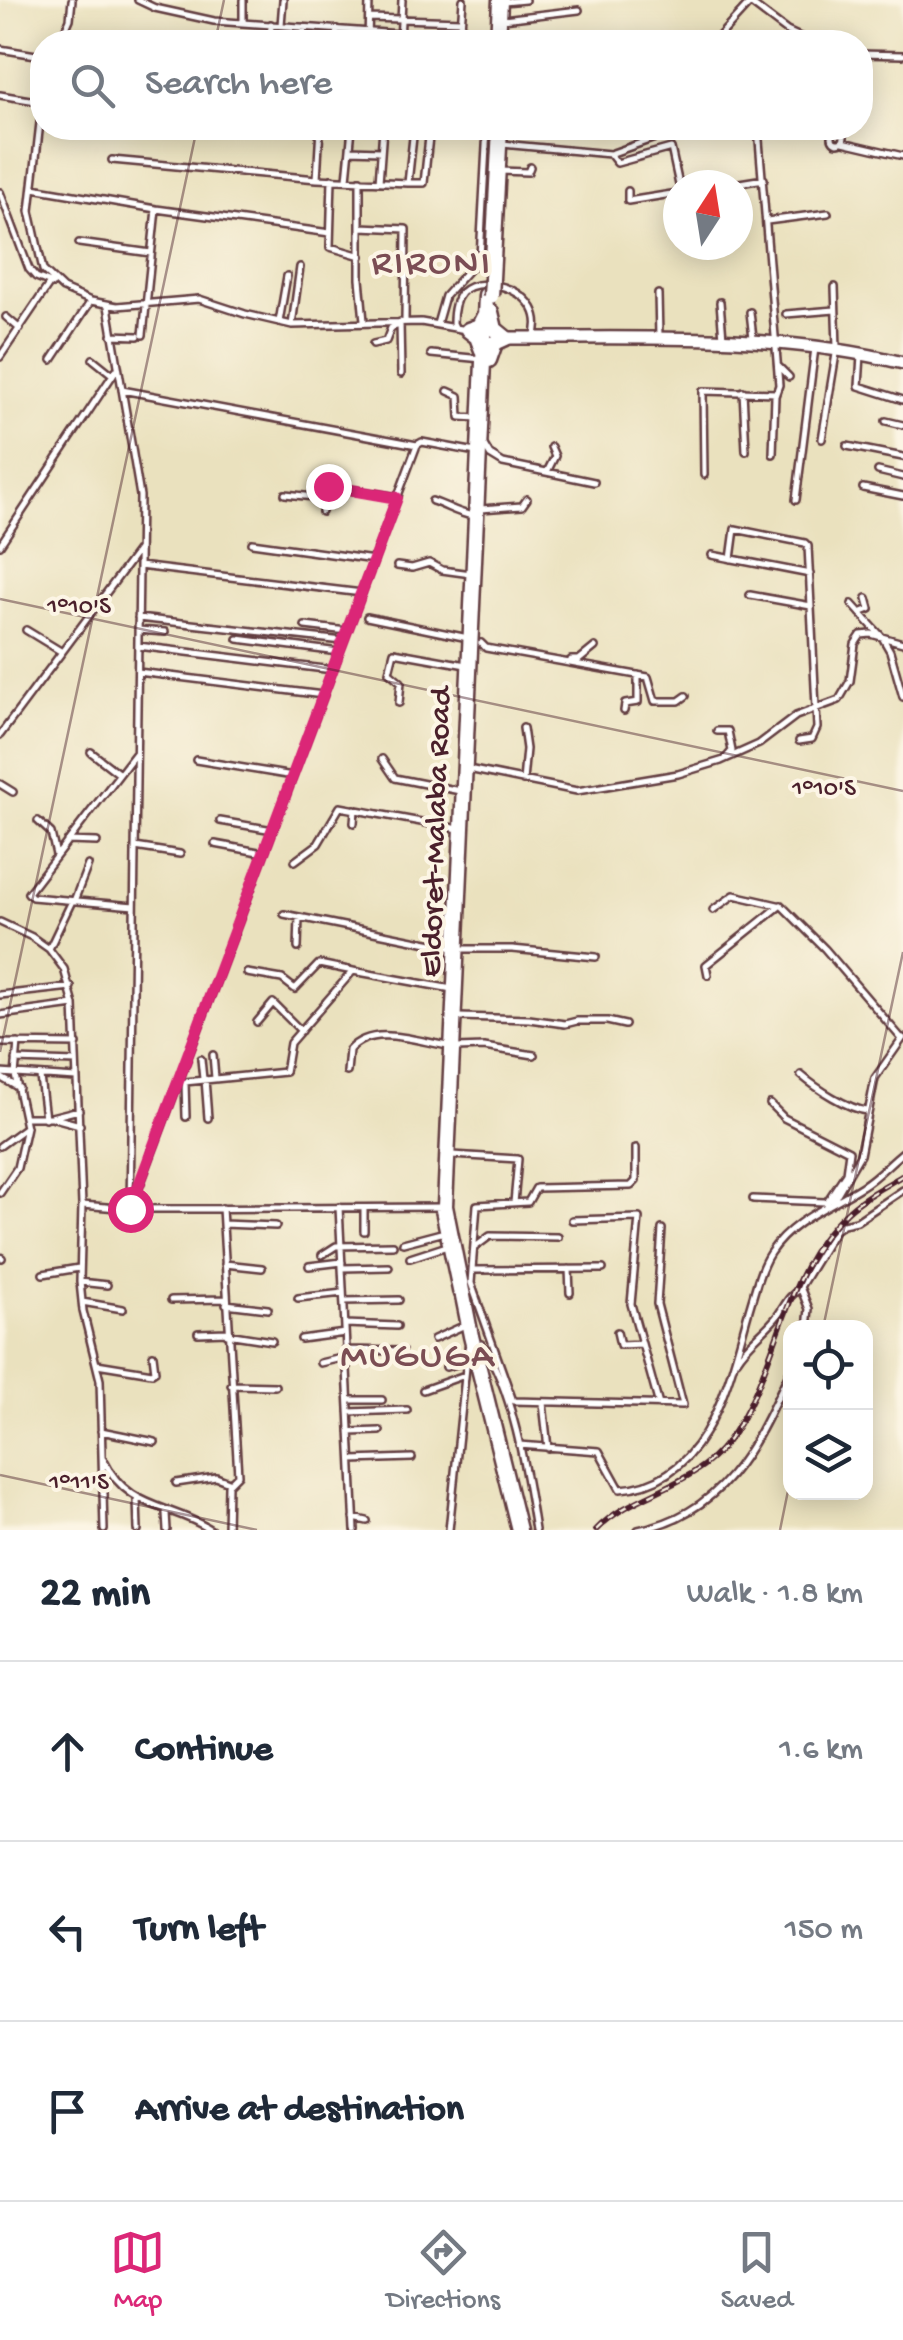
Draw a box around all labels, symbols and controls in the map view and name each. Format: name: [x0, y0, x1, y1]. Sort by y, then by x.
search box: [30, 30, 873, 140]
icon: search: [65, 58, 120, 113]
text: Search here: [145, 63, 332, 107]
north arrow: [663, 170, 753, 260]
district label: RIRONI: [372, 243, 492, 287]
route end: [306, 464, 352, 510]
text: 1°10'S: [46, 594, 111, 623]
street label: Eldoret-Malaba Road: [414, 684, 462, 978]
text: 1°10'S: [791, 776, 856, 805]
route start: [108, 1187, 154, 1233]
map controls: [783, 1320, 873, 1500]
button: locate: [783, 1320, 873, 1410]
district label: MUGUGA: [340, 1336, 496, 1380]
button: layers: [783, 1410, 873, 1500]
text: 1°11'S: [48, 1470, 109, 1499]
text: 22 min: [40, 1571, 150, 1620]
text: Walk · 1.8 km: [686, 1576, 863, 1614]
icon: ahead: [40, 1724, 95, 1779]
text: Continue: [135, 1729, 273, 1773]
text: 1.6 km: [779, 1732, 863, 1770]
icon: left: [40, 1904, 95, 1959]
text: Turn left: [135, 1909, 263, 1953]
text: 150 m: [785, 1912, 863, 1950]
icon: arrive: [40, 2084, 95, 2139]
text: Arrive at destination: [135, 2089, 464, 2133]
tab: Map: [110, 2225, 165, 2318]
tab: Directions: [386, 2225, 500, 2318]
tab: Saved: [721, 2225, 793, 2318]

